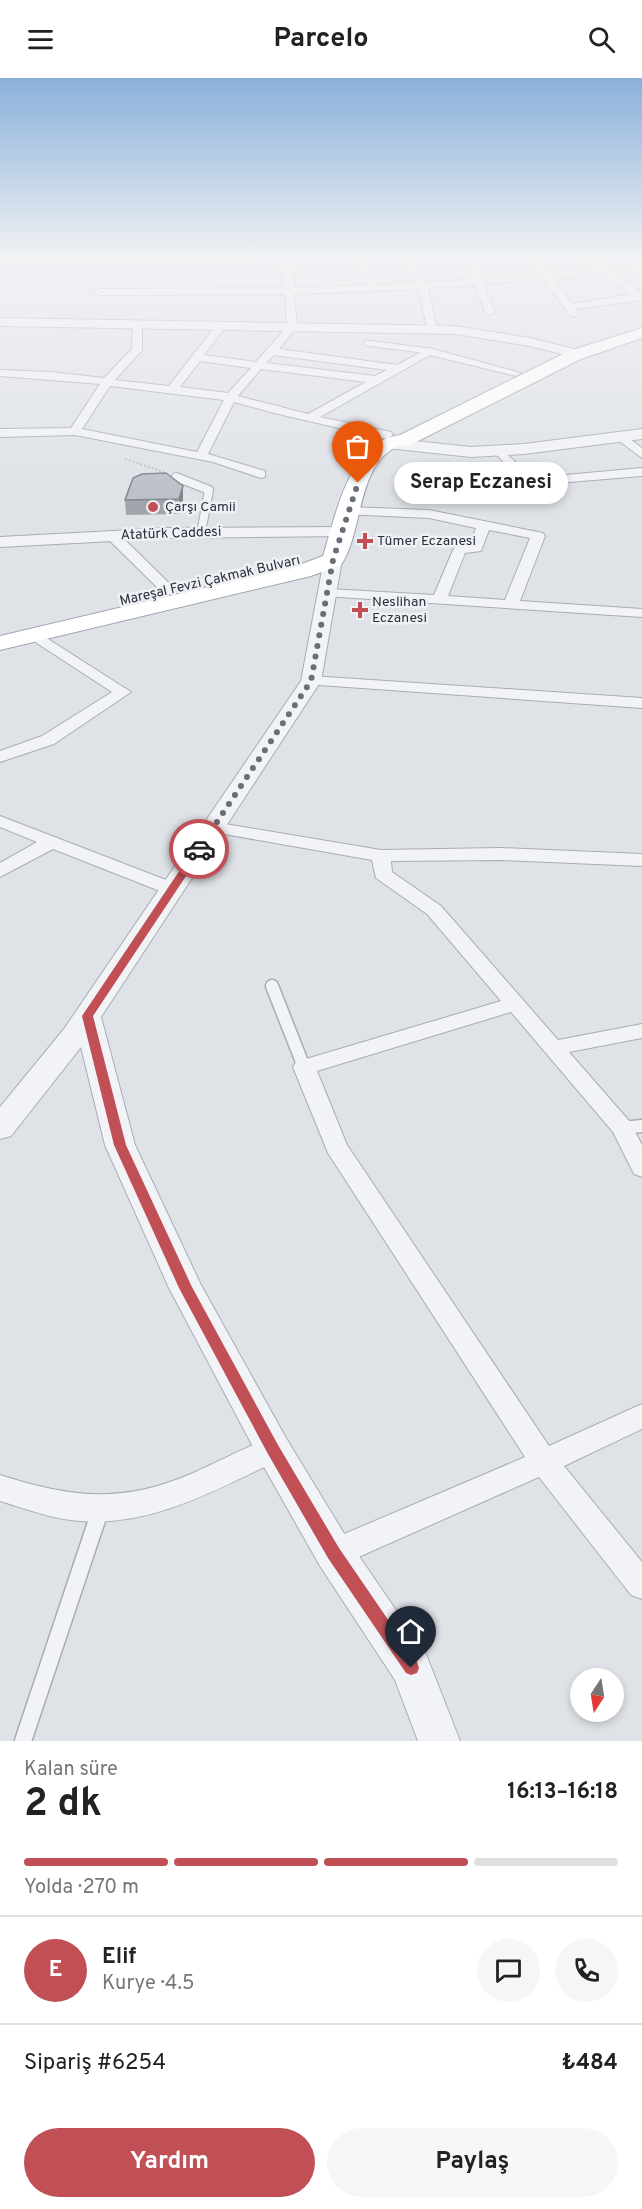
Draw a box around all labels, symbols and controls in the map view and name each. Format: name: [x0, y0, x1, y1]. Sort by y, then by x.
text: Parcelo: [273, 22, 369, 56]
icon: menu: [24, 23, 57, 56]
icon: search: [585, 23, 618, 56]
pin: [332, 421, 383, 483]
icon: bag: [341, 430, 374, 463]
callout: Serap Eczanesi: [394, 462, 568, 504]
text: Serap Eczanesi: [410, 470, 552, 496]
place label: Çarşı Camii: [165, 499, 236, 516]
marker: Çarşı Camii: [146, 500, 160, 514]
street label: Atatürk Caddesi: [120, 524, 222, 544]
place label: Tümer Eczanesi: [377, 533, 476, 550]
marker: Tümer Eczanesi: [358, 534, 372, 548]
street label: Mareşal Fevzi Çakmak Bulvarı: [118, 552, 302, 610]
place label: Neslihan Eczanesi: [372, 594, 427, 627]
marker: Neslihan Eczanesi: [353, 603, 367, 617]
courier: [169, 819, 229, 879]
icon: car: [183, 833, 216, 866]
pin: [385, 1606, 436, 1668]
icon: home: [394, 1615, 427, 1648]
north arrow: [570, 1668, 624, 1722]
map controls: [570, 1668, 624, 1722]
text: Kalan süre: [24, 1757, 118, 1783]
text: 16:13–16:18: [507, 1779, 618, 1806]
text: 2 dk: [24, 1781, 102, 1830]
text: Yolda · 270 m: [24, 1875, 139, 1901]
button: chat: [477, 1939, 540, 2002]
button: phone: [555, 1939, 618, 2002]
text: Elif: [102, 1944, 136, 1971]
text: E: [49, 1957, 62, 1984]
text: Kurye · 4.5: [102, 1971, 194, 1997]
text: Sipariş #6254: [24, 2050, 166, 2077]
text: ₺484: [561, 2050, 618, 2077]
button: Yardım: [24, 2128, 315, 2197]
button: Paylaş: [327, 2128, 618, 2197]

